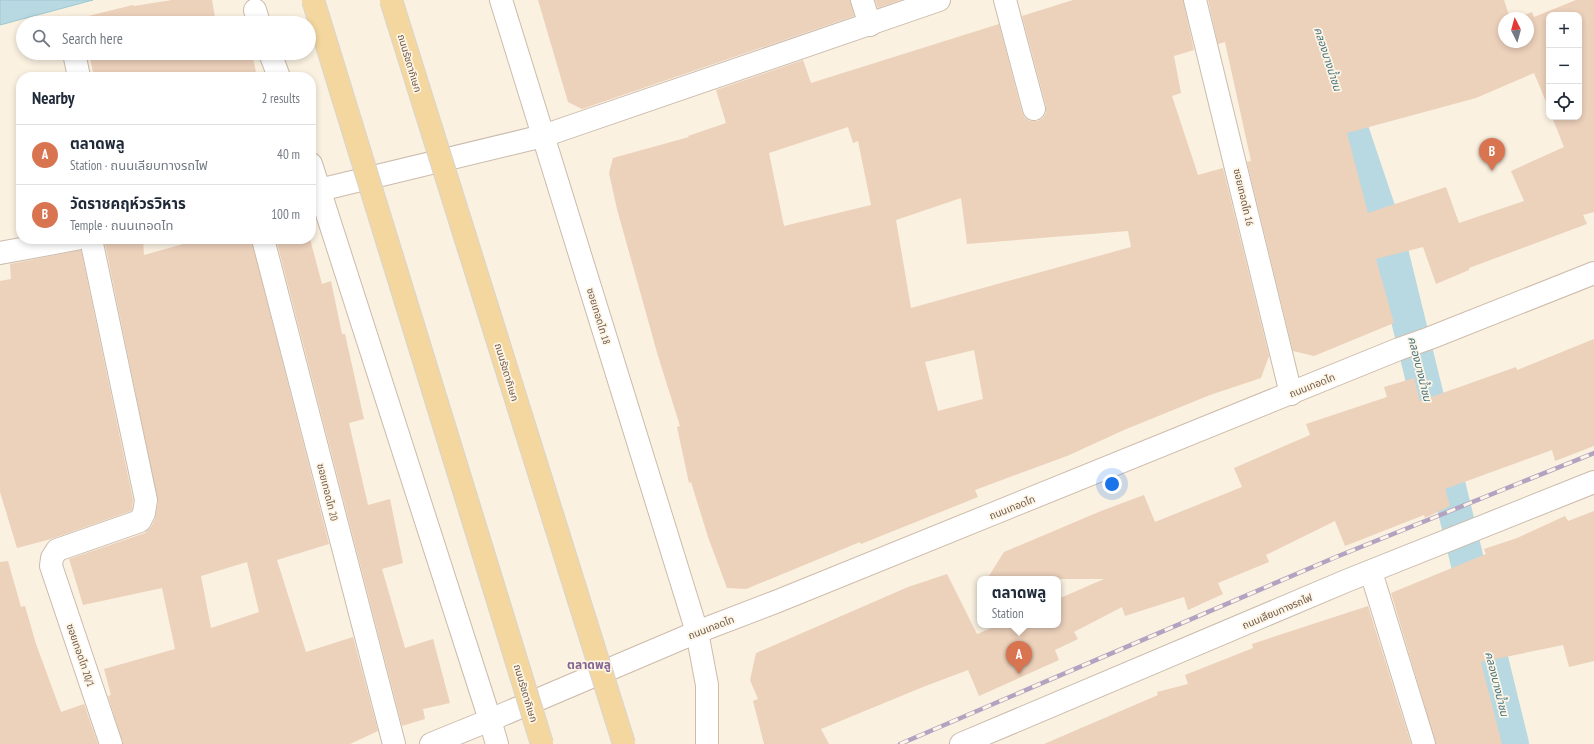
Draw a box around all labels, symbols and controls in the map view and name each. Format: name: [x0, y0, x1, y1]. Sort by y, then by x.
north arrow: [1498, 12, 1534, 48]
map controls: [1546, 12, 1582, 120]
button: +: [1546, 12, 1582, 48]
search box: [16, 16, 316, 60]
water label: คลองบางน้ำชน: [1311, 25, 1346, 94]
icon: search: [30, 27, 52, 49]
text: Search here: [62, 29, 123, 48]
street label: ถนนรัชดาภิเษก: [395, 32, 425, 94]
button: −: [1546, 48, 1582, 84]
button: locate: [1546, 84, 1582, 120]
text: Nearby: [32, 87, 75, 109]
text: 2 results: [261, 90, 300, 107]
text: ตลาดพลู: [70, 134, 125, 153]
pin: B: [1479, 138, 1505, 171]
text: A: [42, 146, 48, 163]
text: 40 m: [277, 146, 300, 163]
text: Station · ถนนเลียบทางรถไฟ: [70, 157, 208, 174]
street label: ซอยเทอดไท 16: [1231, 167, 1257, 228]
text: วัดราชคฤห์วรวิหาร: [70, 194, 186, 213]
text: B: [42, 206, 48, 223]
text: 100 m: [271, 206, 300, 223]
text: Temple · ถนนเทอดไท: [70, 217, 174, 234]
street label: ซอยเทอดไท 18: [584, 286, 613, 346]
water label: คลองบางน้ำชน: [1405, 335, 1436, 404]
street label: ถนนรัชดาภิเษก: [492, 341, 522, 403]
street label: ถนนเทอดไท: [1287, 370, 1337, 401]
street label: ซอยเทอดไท 20: [314, 462, 341, 523]
your location: [1102, 474, 1122, 494]
street label: ถนนเทอดไท: [987, 492, 1037, 523]
popup: [977, 576, 1061, 628]
text: ตลาดพลู: [992, 583, 1046, 602]
street label: ถนนเลียบทางรถไฟ: [1240, 591, 1314, 632]
text: Station: [992, 605, 1024, 622]
street label: ถนนเทอดไท: [686, 613, 736, 642]
street label: ซอยเทอดไท 20/1: [64, 622, 97, 688]
pin: A: [1006, 641, 1032, 674]
water label: คลองบางน้ำชน: [1482, 650, 1513, 719]
district label: ตลาดพลู: [567, 657, 611, 673]
street label: ถนนรัชดาภิเษก: [511, 662, 541, 724]

